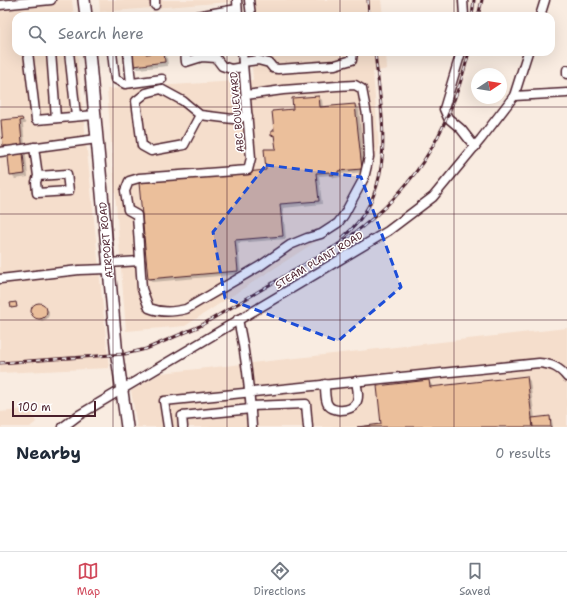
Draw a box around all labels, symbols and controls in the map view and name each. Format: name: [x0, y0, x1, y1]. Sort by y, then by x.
search box: [12, 12, 555, 56]
icon: search: [26, 23, 48, 45]
text: Search here: [58, 24, 144, 44]
north arrow: [471, 68, 507, 104]
street label: ABC BOULEVARD: [227, 71, 247, 153]
street label: AIRPORT ROAD: [96, 201, 116, 279]
street label: STEAM PLANT ROAD: [273, 228, 366, 291]
scale bar: [12, 399, 96, 418]
text: 100 m: [18, 400, 51, 415]
text: Nearby: [16, 442, 81, 464]
text: 0 results: [495, 445, 551, 462]
tab: Map: [77, 560, 100, 599]
tab: Directions: [253, 560, 306, 599]
tab: Saved: [459, 560, 490, 599]

